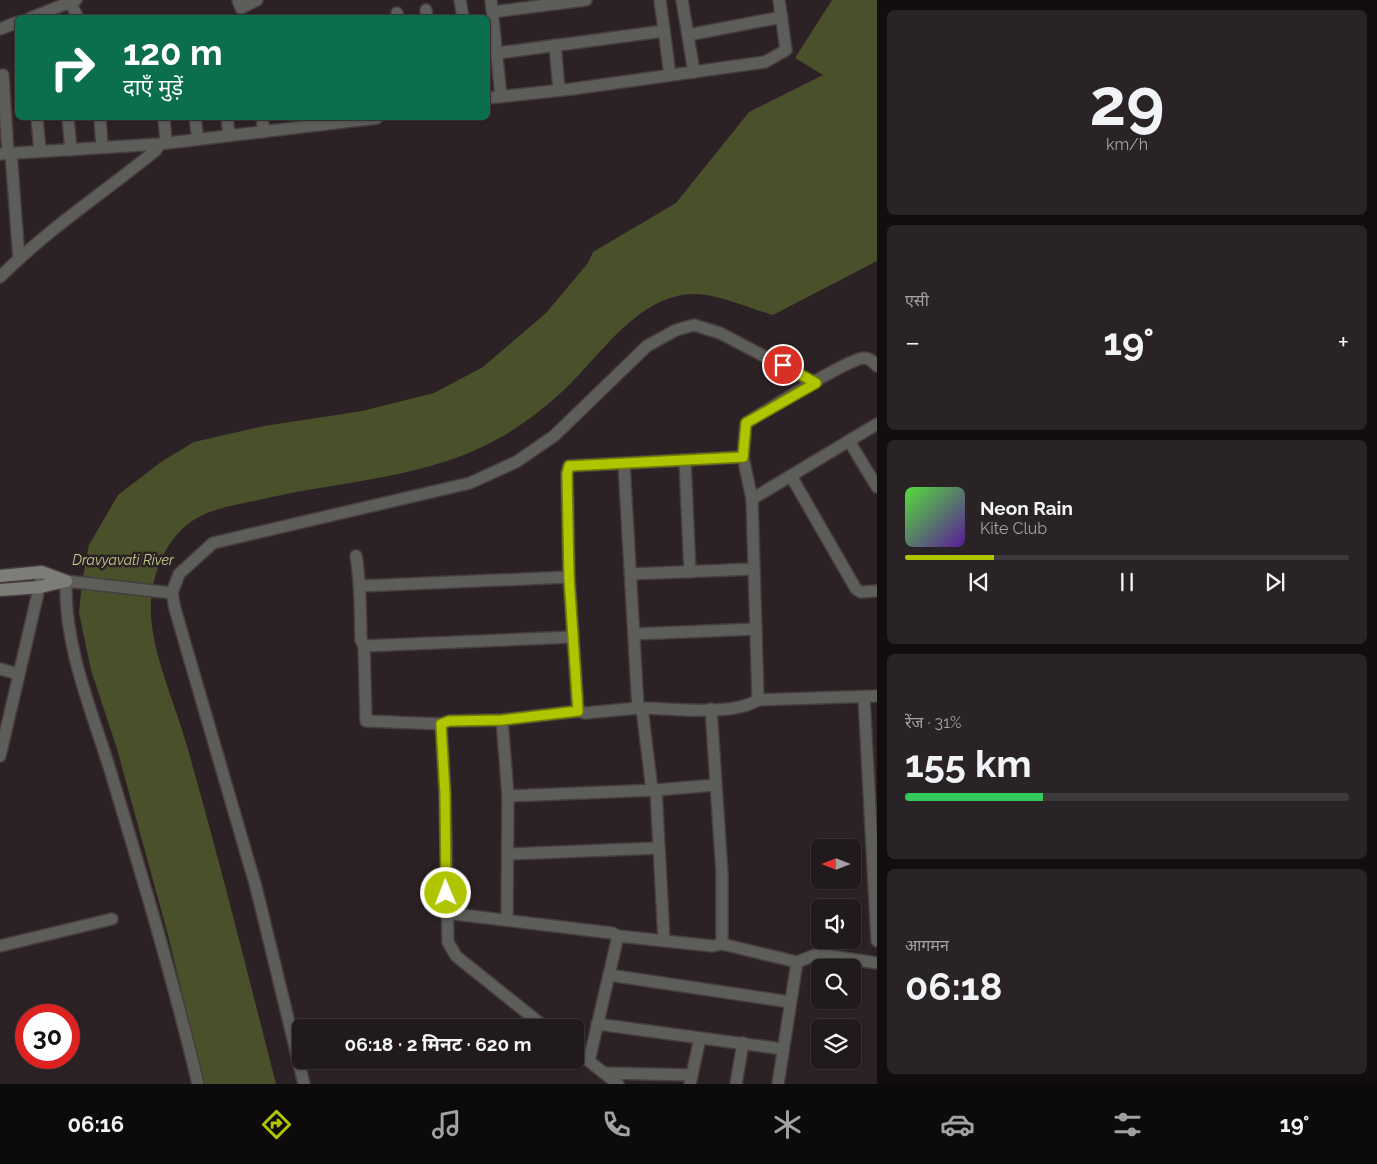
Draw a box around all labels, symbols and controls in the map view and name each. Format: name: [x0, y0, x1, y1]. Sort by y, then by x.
text: 120 m: [123, 32, 223, 73]
icon: right: [40, 35, 105, 100]
text: 29: [1090, 64, 1164, 140]
text: दाएँ मुड़ें: [123, 74, 183, 100]
text: km/h: [1106, 135, 1148, 154]
text: एसी: [905, 291, 929, 310]
text: 19°: [1103, 319, 1154, 364]
text: −: [905, 326, 920, 359]
text: +: [1337, 326, 1349, 359]
pin: [762, 344, 804, 386]
icon: arrive: [769, 351, 797, 379]
text: Neon Rain: [980, 497, 1073, 519]
text: Kite Club: [980, 519, 1047, 538]
water label: Dravyavati River: [72, 552, 175, 568]
icon: previous: [965, 568, 993, 596]
icon: pause: [1113, 568, 1141, 596]
icon: next: [1261, 568, 1289, 596]
text: रेंज · 31%: [905, 713, 961, 732]
text: 155 km: [905, 741, 1032, 786]
north arrow: [811, 839, 861, 889]
map controls: [811, 839, 861, 1069]
position arrow: [419, 866, 471, 918]
button: sound: [811, 899, 861, 949]
text: आगमन: [905, 936, 949, 955]
button: search: [811, 959, 861, 1009]
text: 06:18: [905, 964, 1003, 1009]
speed limit sign: 30: [15, 1004, 80, 1069]
button: layers: [811, 1019, 861, 1069]
text: 06:18 · 2 मिनट · 620 m: [345, 1033, 531, 1055]
icon: directions: [259, 1107, 294, 1142]
icon: music: [429, 1107, 464, 1142]
icon: phone: [599, 1107, 634, 1142]
icon: climate: [770, 1107, 805, 1142]
icon: car: [940, 1107, 975, 1142]
icon: filters: [1110, 1107, 1145, 1142]
text: 06:16: [68, 1111, 124, 1137]
text: 19°: [1280, 1111, 1309, 1137]

